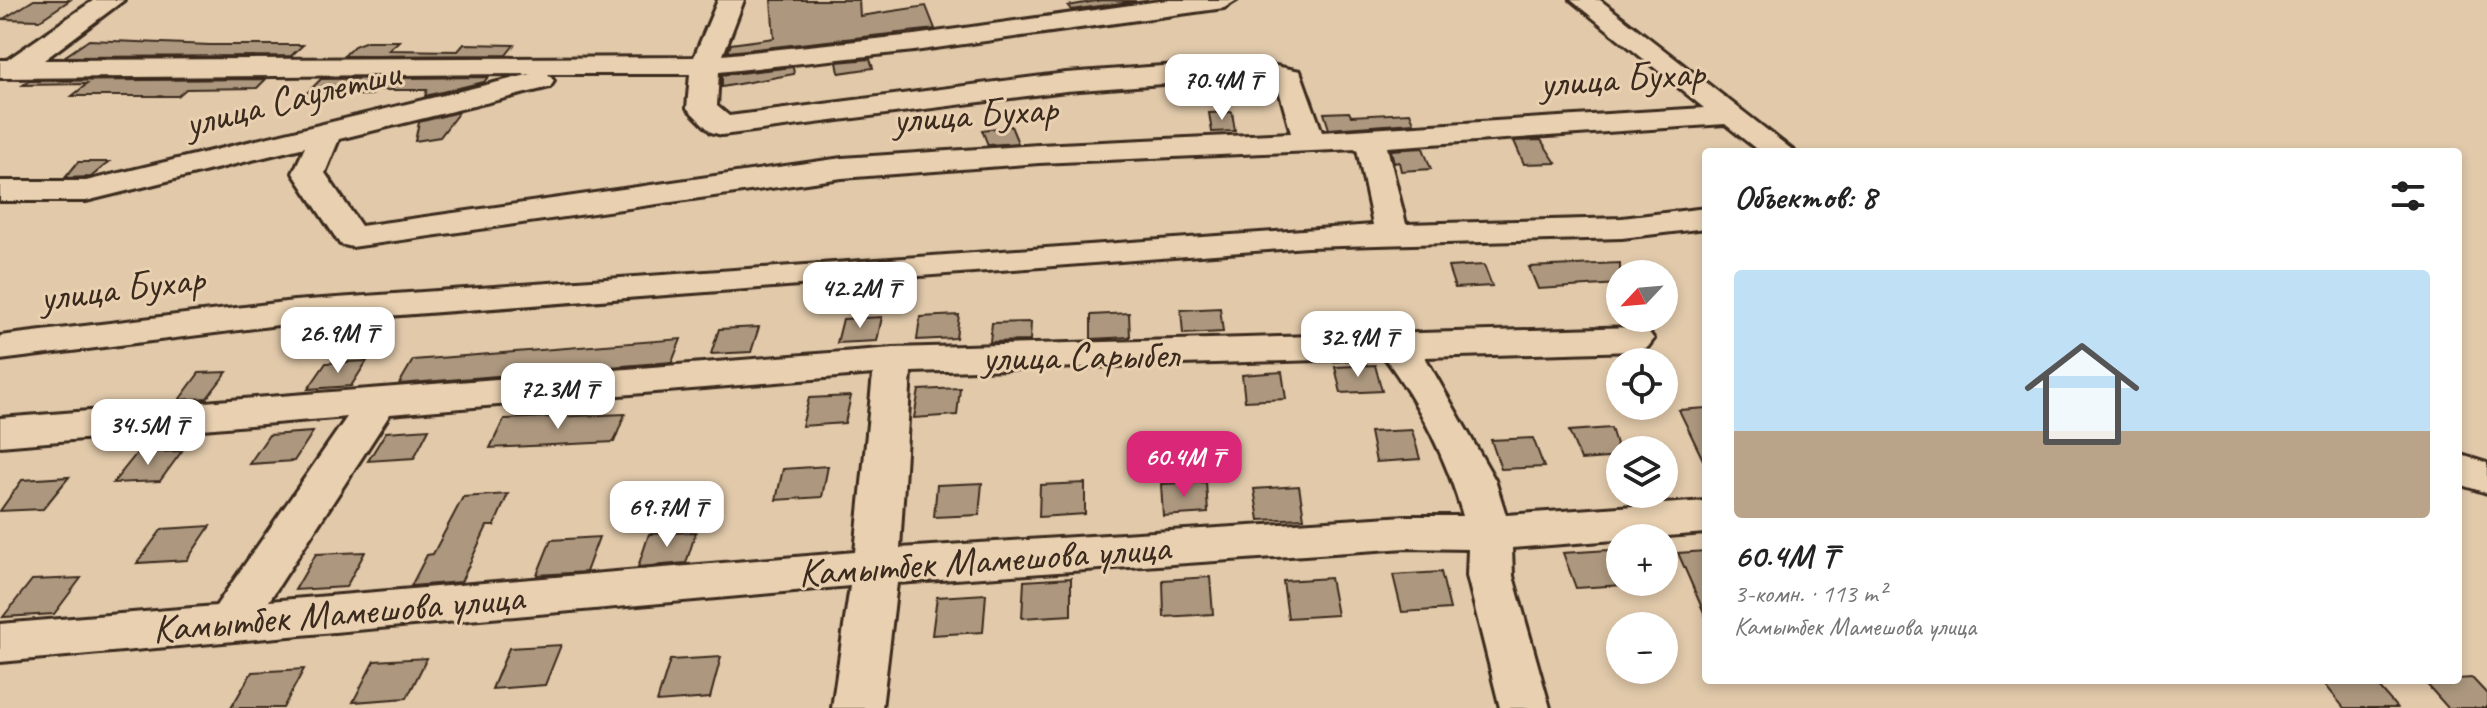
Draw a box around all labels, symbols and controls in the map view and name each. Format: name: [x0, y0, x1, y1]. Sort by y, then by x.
street label: улица Саулетши: [178, 47, 407, 149]
street label: улица Бухар: [1536, 47, 1708, 109]
pin: 70.4M ₸: [1148, 54, 1296, 122]
text: 70.4M ₸: [1183, 63, 1261, 96]
street label: улица Бухар: [889, 83, 1061, 145]
icon: filters: [2386, 174, 2430, 218]
text: Объектов: 8: [1734, 175, 1876, 218]
street label: улица Бухар: [35, 253, 209, 323]
north arrow: [1606, 260, 1678, 332]
map controls: [1606, 260, 1678, 684]
pin: 42.2M ₸: [786, 262, 934, 330]
text: 42.2M ₸: [821, 271, 899, 304]
pin: 26.9M ₸: [264, 307, 412, 375]
pin: 32.9M ₸: [1284, 311, 1432, 379]
text: 26.9M ₸: [299, 316, 377, 349]
text: 32.9M ₸: [1319, 320, 1397, 353]
icon: home: [2010, 322, 2154, 466]
street label: улица Сарыбел: [979, 329, 1182, 383]
button: locate: [1606, 348, 1678, 420]
pin: 72.3M ₸: [484, 363, 632, 431]
text: 72.3M ₸: [519, 372, 597, 405]
pin: 34.5M ₸: [74, 399, 222, 467]
text: 34.5M ₸: [109, 408, 187, 441]
pin: 60.4M ₸: [1110, 431, 1258, 499]
button: layers: [1606, 436, 1678, 508]
text: 60.4M ₸: [1145, 440, 1223, 473]
pin: 69.7M ₸: [593, 481, 741, 549]
text: 69.7M ₸: [628, 490, 706, 523]
street label: Камытбек Мамешова улица: [797, 522, 1174, 598]
button: +: [1606, 524, 1678, 596]
text: 60.4M ₸: [1734, 534, 1837, 577]
street label: Камытбек Мамешова улица: [150, 572, 529, 654]
text: 3-комн. · 113 m²: [1734, 577, 1886, 610]
text: Камытбек Мамешова улица: [1734, 610, 1976, 643]
button: −: [1606, 612, 1678, 684]

